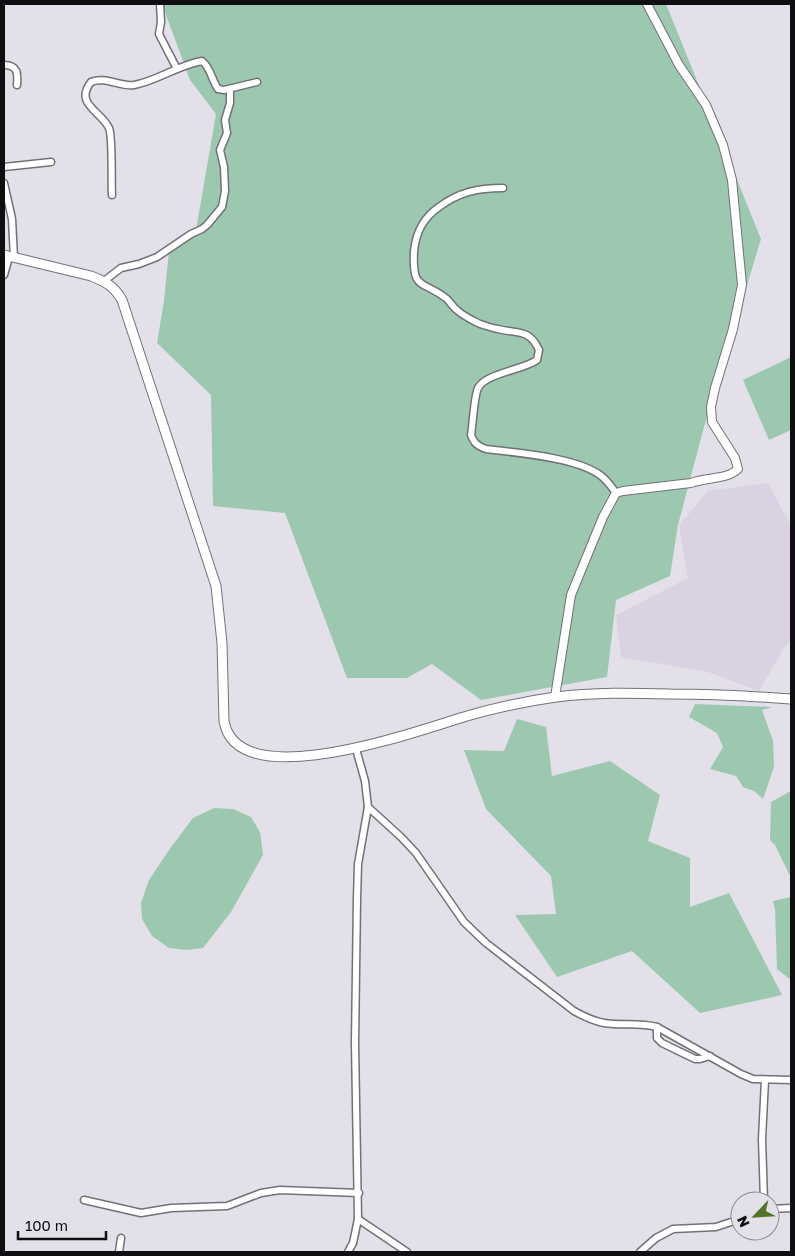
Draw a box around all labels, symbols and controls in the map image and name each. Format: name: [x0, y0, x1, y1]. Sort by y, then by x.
north arrow: [730, 1191, 780, 1241]
scale bar: [18, 1208, 105, 1240]
text: N: [733, 1213, 753, 1230]
text: 100 m: [25, 1216, 68, 1234]

